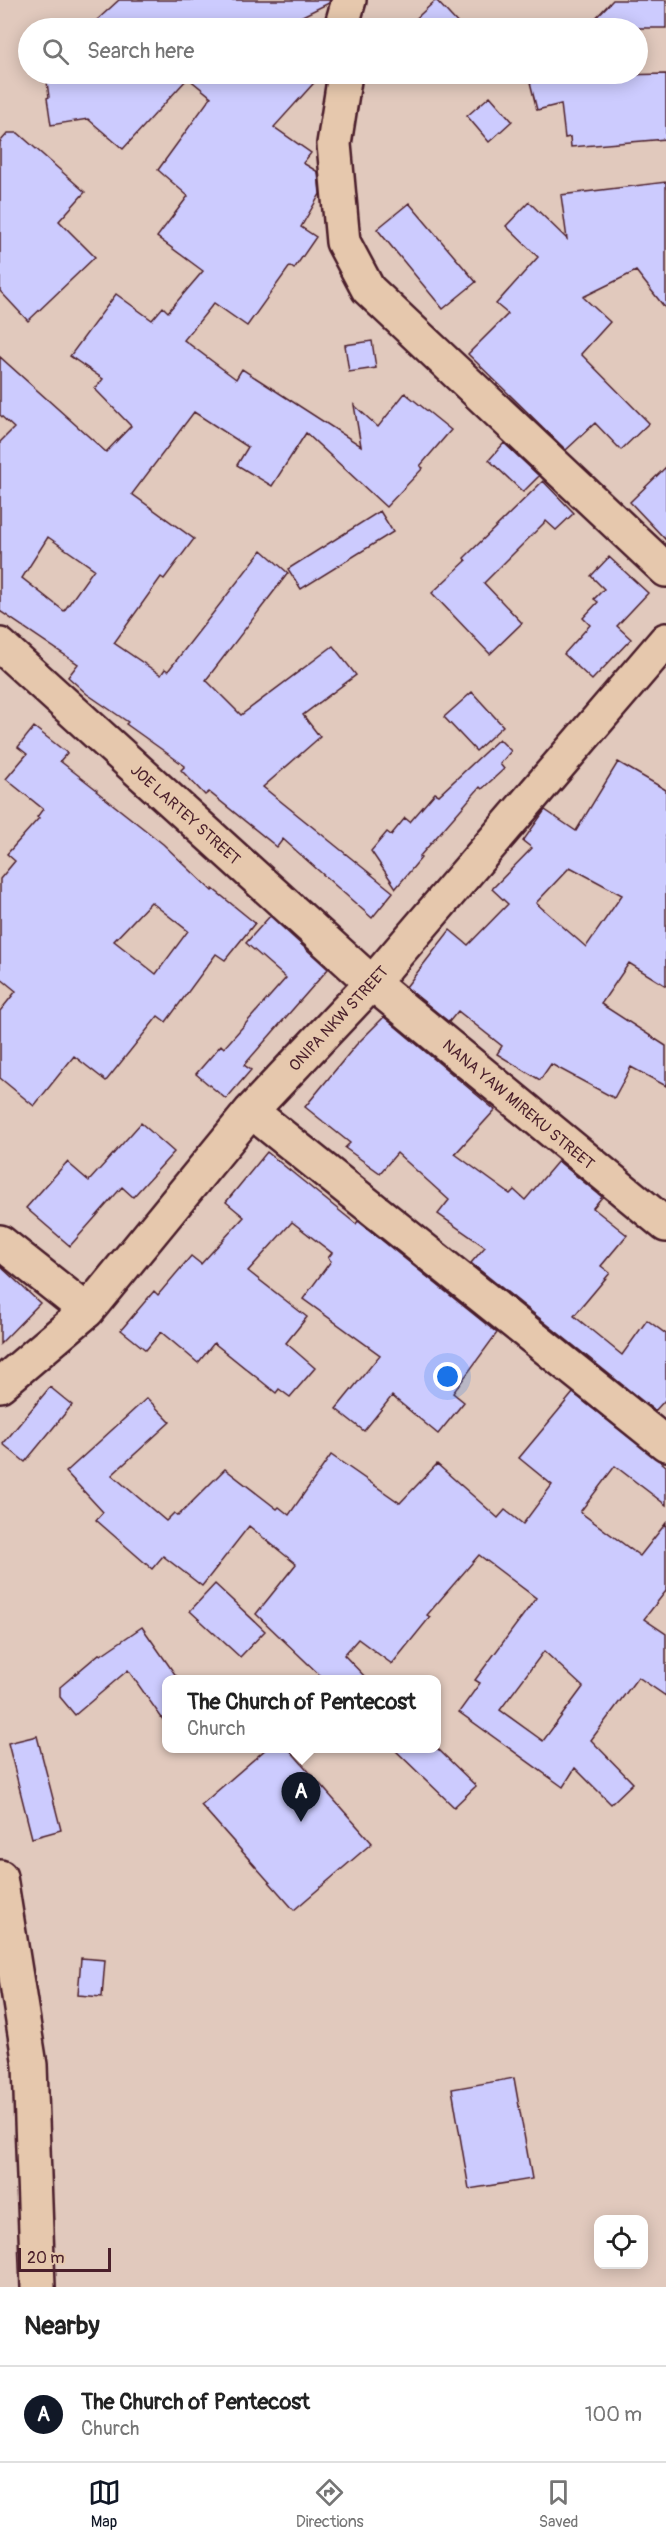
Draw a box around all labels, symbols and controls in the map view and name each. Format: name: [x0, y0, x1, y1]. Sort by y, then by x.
search box: [18, 18, 648, 84]
icon: search: [39, 35, 72, 68]
text: Search here: [87, 37, 194, 65]
street label: JOE LARTEY STREET: [126, 760, 245, 870]
street label: ONIPA NKW STREET: [285, 962, 393, 1076]
street label: NANA YAW MIREKU STREET: [438, 1035, 598, 1174]
your location: [433, 1362, 462, 1391]
popup: [162, 1675, 441, 1753]
text: The Church of Pentecost: [187, 1688, 416, 1716]
text: Church: [187, 1716, 246, 1741]
pin: A: [282, 1772, 320, 1822]
map controls: [594, 2215, 648, 2269]
button: locate: [594, 2215, 648, 2269]
scale bar: [18, 2245, 111, 2272]
text: 20 m: [27, 2248, 65, 2268]
text: Nearby: [24, 2310, 100, 2342]
text: The Church of Pentecost: [81, 2388, 310, 2416]
text: A: [37, 2402, 50, 2427]
text: 100 m: [585, 2402, 642, 2427]
text: Church: [81, 2416, 139, 2441]
tab: Map: [88, 2476, 121, 2532]
tab: Directions: [296, 2476, 364, 2532]
tab: Saved: [539, 2476, 578, 2532]

